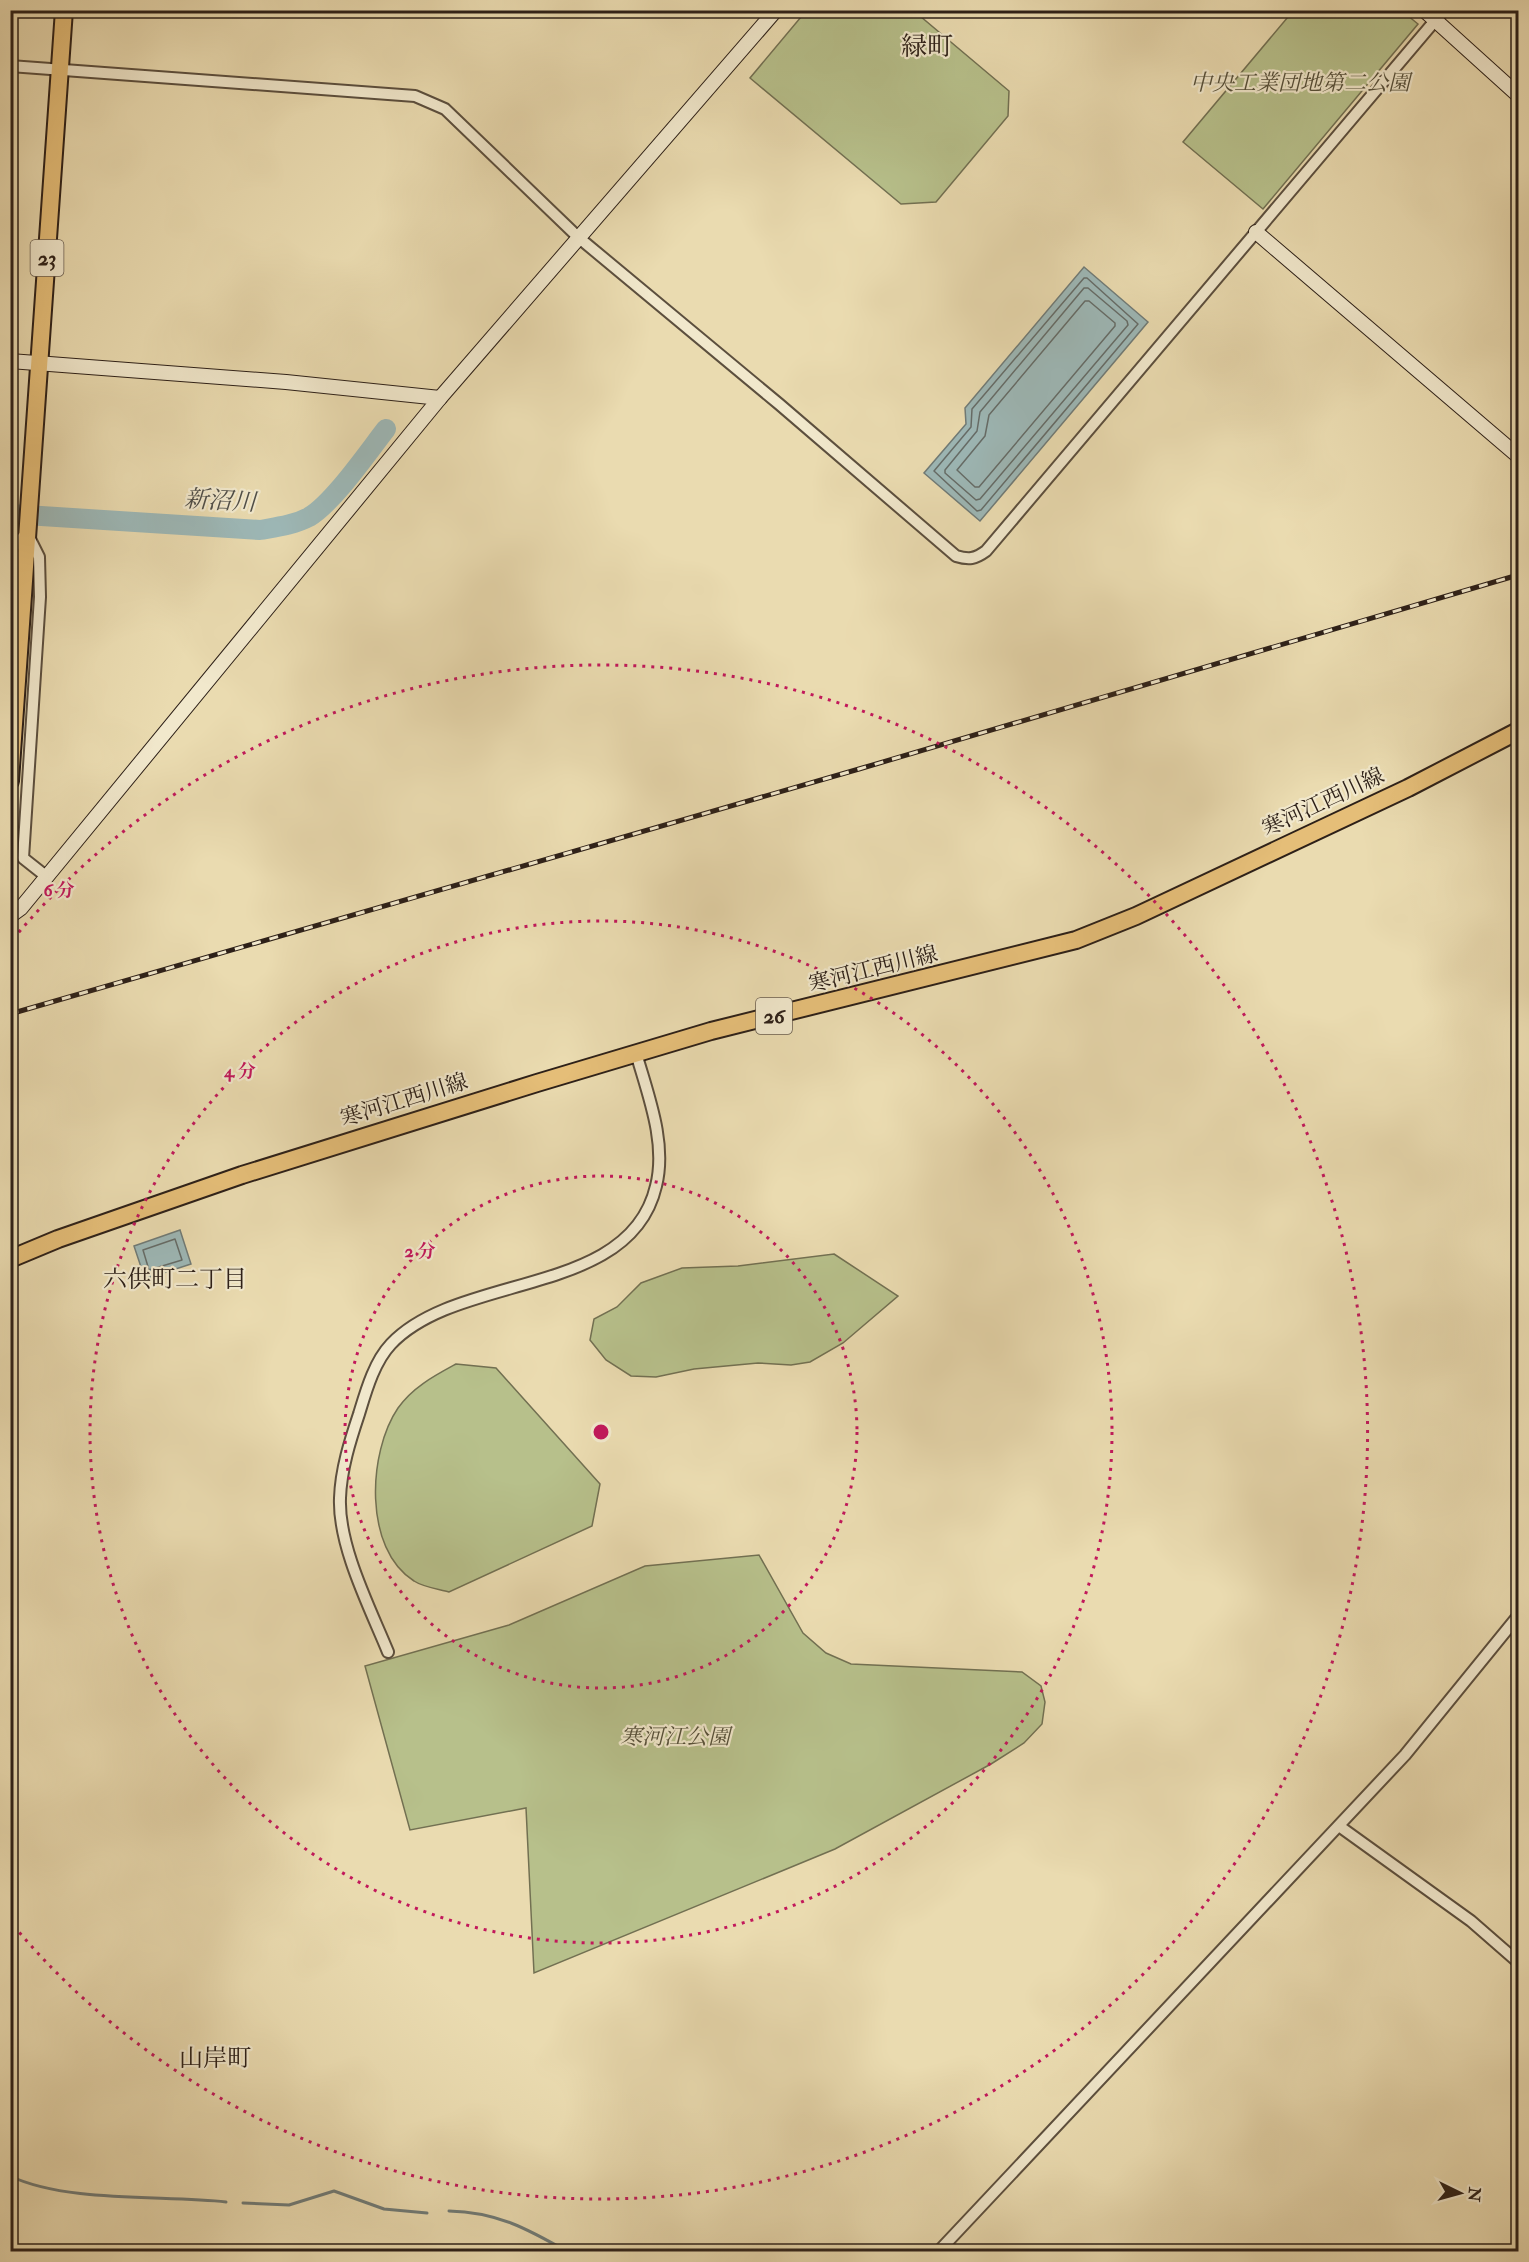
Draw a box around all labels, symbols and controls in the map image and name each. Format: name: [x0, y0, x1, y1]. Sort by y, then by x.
district label: 緑町: [901, 31, 953, 63]
park label: 中央工業団地第二公園: [1190, 69, 1413, 97]
road number: 23: [30, 240, 63, 276]
water label: 新沼川: [183, 484, 260, 519]
street label: 寒河江西川線: [1257, 761, 1389, 843]
text: 6 分: [44, 879, 74, 902]
street label: 寒河江西川線: [806, 939, 940, 999]
road number: 26: [756, 998, 792, 1034]
text: 4 分: [223, 1060, 256, 1083]
street label: 寒河江西川線: [337, 1067, 471, 1133]
text: 2 分: [405, 1240, 435, 1263]
district label: 六供町二丁目: [103, 1264, 247, 1295]
centre of rings: [591, 1422, 611, 1442]
park label: 寒河江公園: [620, 1723, 733, 1751]
district label: 山岸町: [179, 2043, 251, 2074]
north arrow: [1430, 2163, 1490, 2223]
text: N: [1463, 2185, 1485, 2203]

